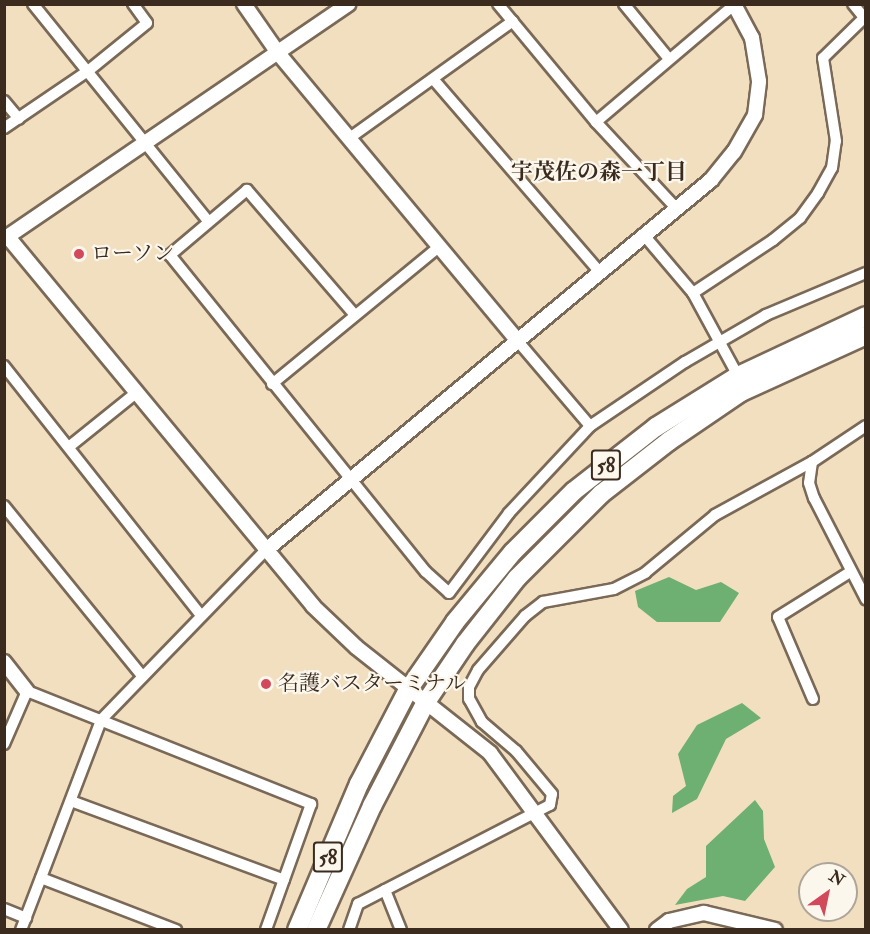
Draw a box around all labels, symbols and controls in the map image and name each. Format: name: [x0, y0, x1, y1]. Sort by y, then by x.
district label: 宇茂佐の森一丁目: [511, 160, 687, 186]
place label: ローソン: [91, 241, 175, 267]
marker: ローソン: [72, 247, 86, 261]
road number: 58: [590, 448, 622, 482]
place label: 名護バスターミナル: [278, 671, 467, 697]
marker: 名護バスターミナル: [259, 677, 273, 691]
road number: 58: [312, 840, 344, 874]
north arrow: [798, 862, 858, 922]
text: N: [825, 866, 848, 891]

